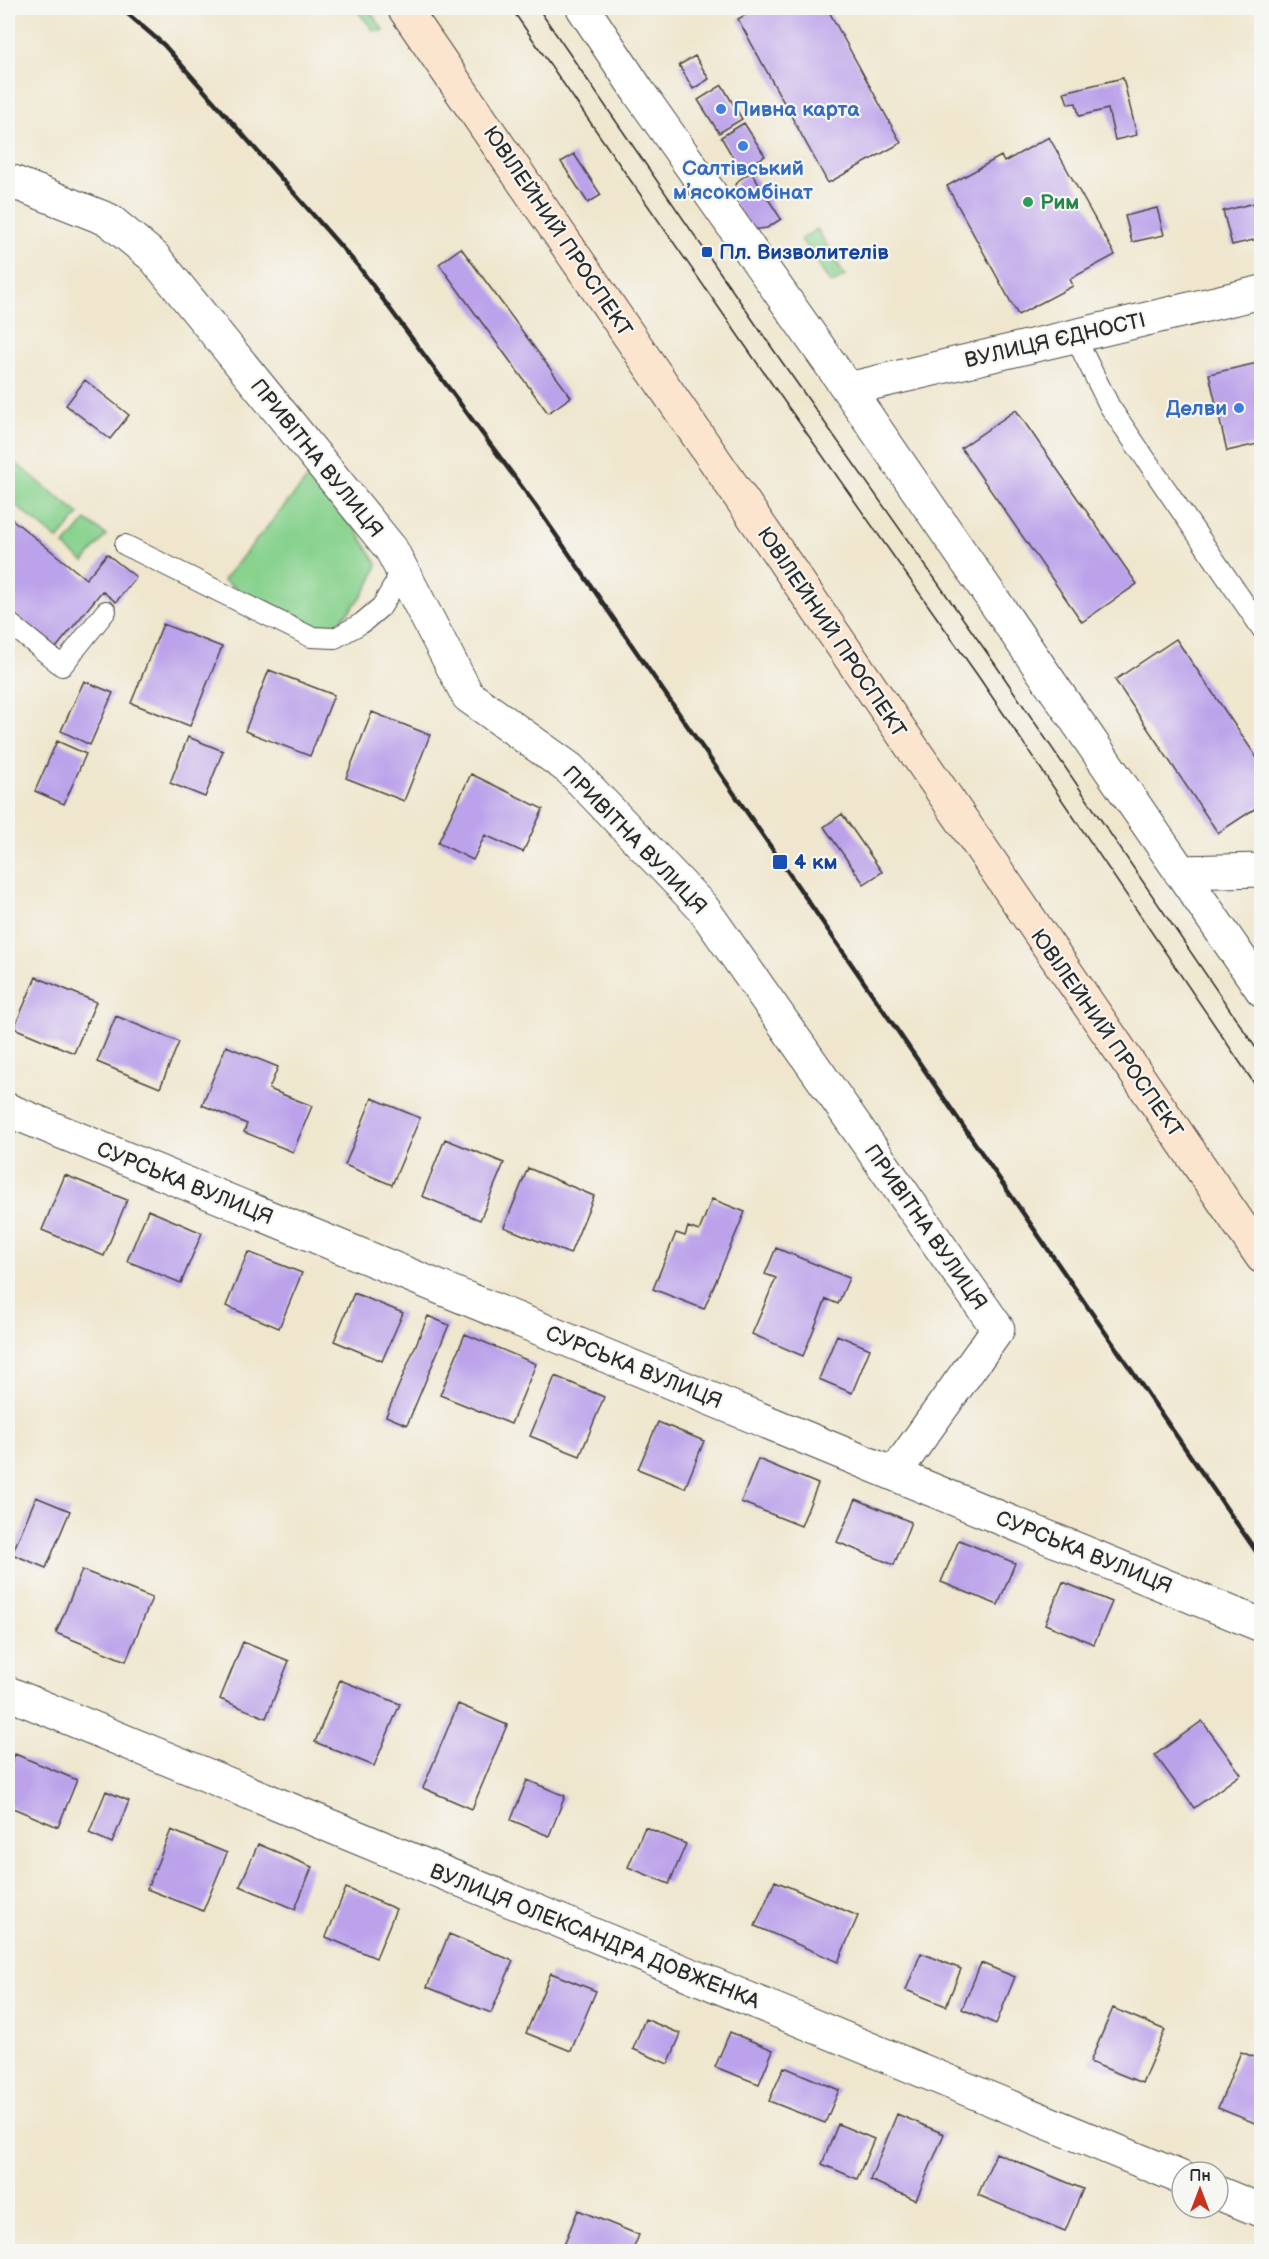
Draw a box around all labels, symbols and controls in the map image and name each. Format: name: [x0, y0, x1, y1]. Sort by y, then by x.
place label: Пивна карта: [733, 97, 860, 122]
marker: Пивна карта: [714, 102, 728, 116]
street label: ЮВІЛЕЙНИЙ ПРОСПЕКТ: [478, 121, 638, 342]
marker: Салтівський мʼясокомбінат: [736, 139, 750, 153]
place label: Салтівський мʼясокомбінат: [673, 156, 813, 205]
place label: Рим: [1040, 190, 1079, 215]
marker: Рим: [1021, 195, 1035, 209]
place label: Пл. Визволителів: [719, 240, 889, 265]
marker: Пл. Визволителів: [700, 245, 714, 259]
street label: ВУЛИЦЯ ЄДНОСТІ: [962, 308, 1148, 373]
street label: ПРИВІТНА ВУЛИЦЯ: [245, 374, 388, 543]
place label: Делви: [1166, 396, 1227, 421]
marker: Делви: [1232, 401, 1246, 415]
street label: ЮВІЛЕЙНИЙ ПРОСПЕКТ: [752, 522, 912, 743]
street label: ПРИВІТНА ВУЛИЦЯ: [557, 761, 712, 920]
place label: 4 км: [794, 850, 837, 875]
marker: 4 км: [771, 853, 789, 871]
street label: ЮВІЛЕЙНИЙ ПРОСПЕКТ: [1025, 924, 1188, 1143]
street label: СУРСЬКА ВУЛИЦЯ: [93, 1137, 277, 1230]
street label: ПРИВІТНА ВУЛИЦЯ: [859, 1140, 992, 1315]
street label: СУРСЬКА ВУЛИЦЯ: [542, 1321, 726, 1414]
street label: СУРСЬКА ВУЛИЦЯ: [992, 1506, 1176, 1599]
street label: ВУЛИЦЯ ОЛЕКСАНДРА ДОВЖЕНКА: [426, 1859, 764, 2014]
north arrow: [1170, 2160, 1230, 2220]
text: Пн: [1189, 2167, 1211, 2186]

